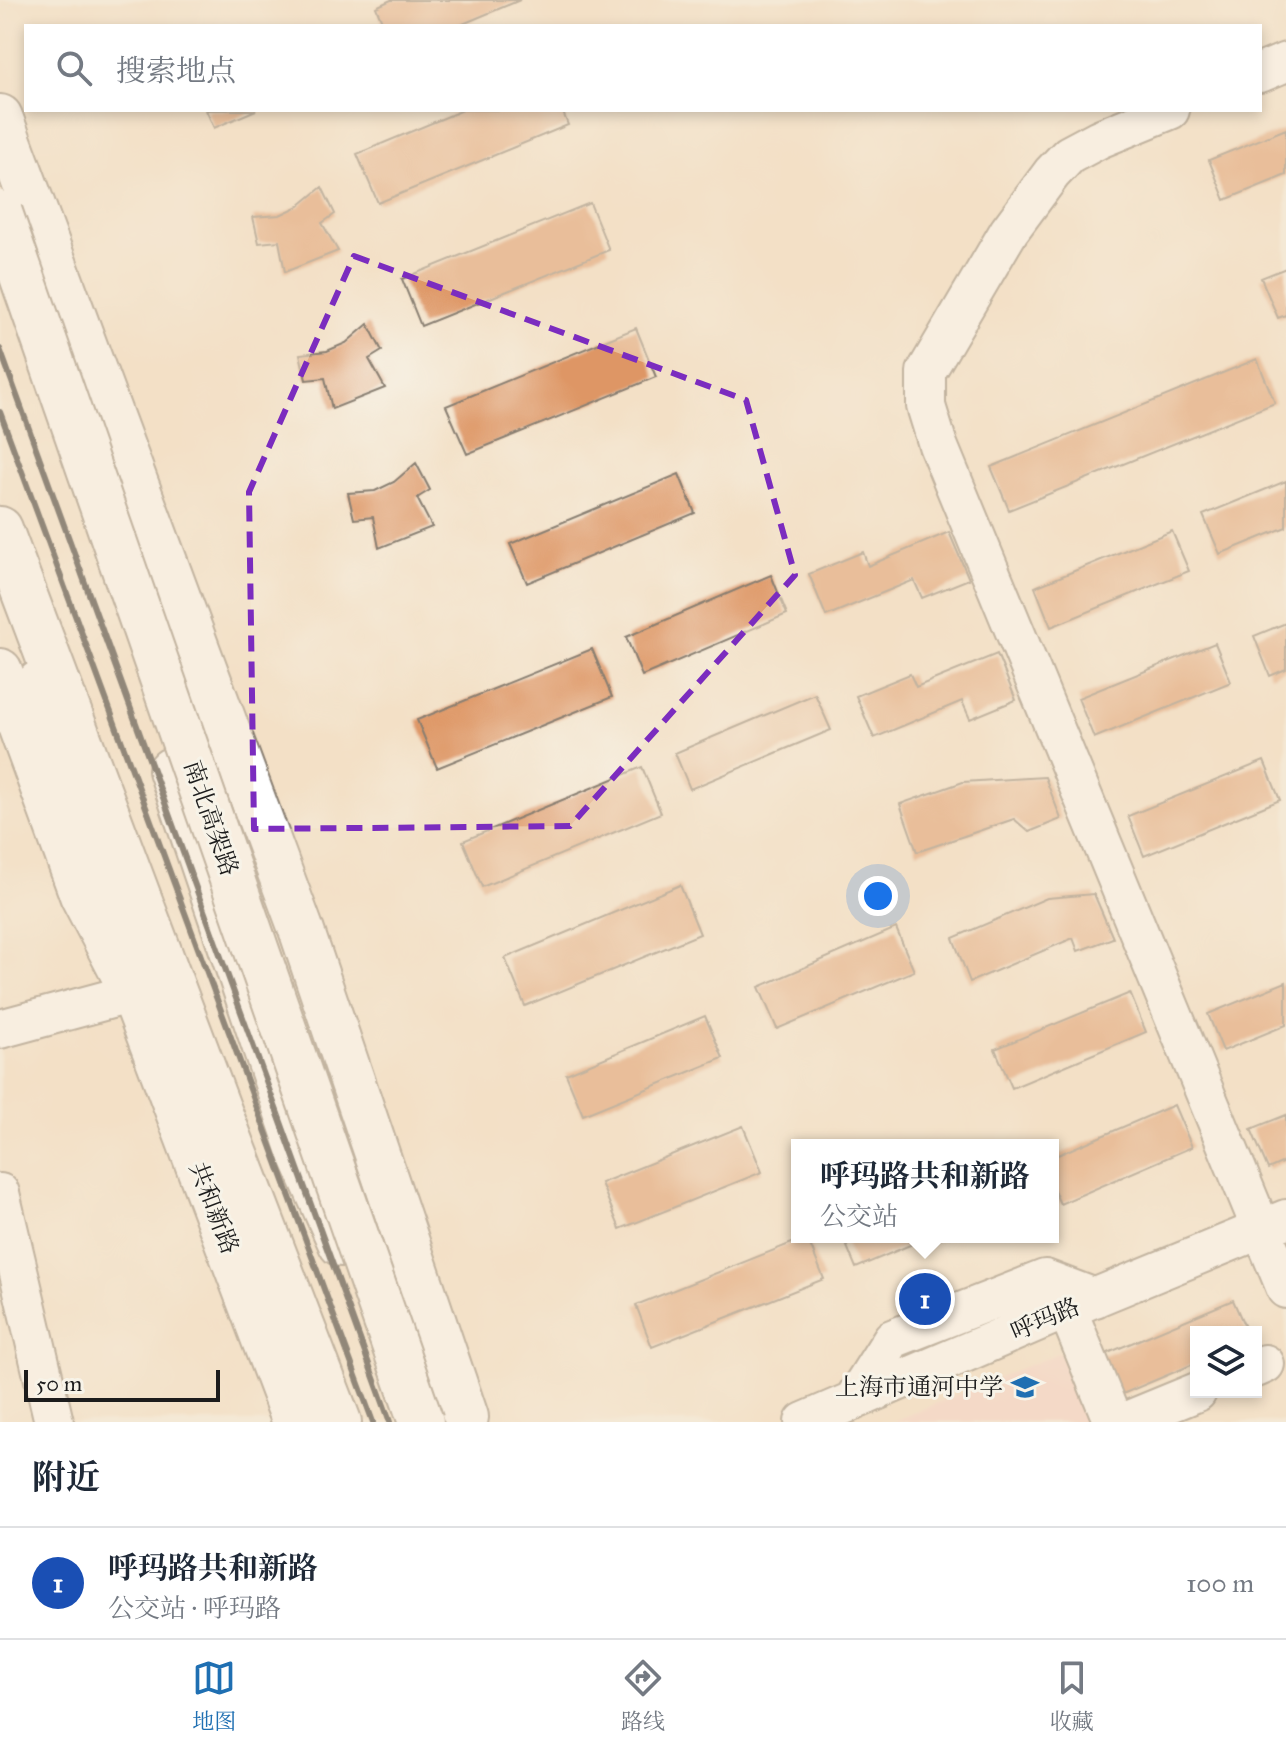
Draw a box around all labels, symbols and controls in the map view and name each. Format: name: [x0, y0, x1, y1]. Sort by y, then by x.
search box: [24, 24, 1262, 112]
icon: search: [52, 46, 96, 90]
text: 搜索地点: [116, 53, 236, 89]
street label: 南北高架路: [177, 756, 245, 880]
your location: [858, 876, 898, 916]
popup: [791, 1139, 1059, 1243]
street label: 共和新路: [183, 1158, 245, 1258]
text: 呼玛路共和新路: [820, 1158, 1030, 1194]
text: 公交站: [820, 1200, 898, 1232]
pin: 1: [899, 1269, 951, 1329]
street label: 呼玛路: [1006, 1291, 1084, 1347]
map controls: [1190, 1326, 1262, 1398]
button: layers: [1190, 1326, 1262, 1398]
scale bar: [24, 1366, 220, 1402]
text: 50 m: [36, 1370, 82, 1397]
place label: 上海市通河中学: [835, 1372, 1003, 1402]
school or university icon: 上海市通河中学: [1010, 1372, 1040, 1402]
text: 附近: [32, 1457, 100, 1498]
text: 呼玛路共和新路: [108, 1550, 318, 1586]
text: 1: [53, 1567, 63, 1599]
text: 100 m: [1186, 1567, 1254, 1599]
text: 公交站 · 呼玛路: [108, 1592, 281, 1624]
tab: 地图: [192, 1656, 236, 1735]
tab: 路线: [621, 1656, 665, 1735]
tab: 收藏: [1050, 1656, 1094, 1735]

